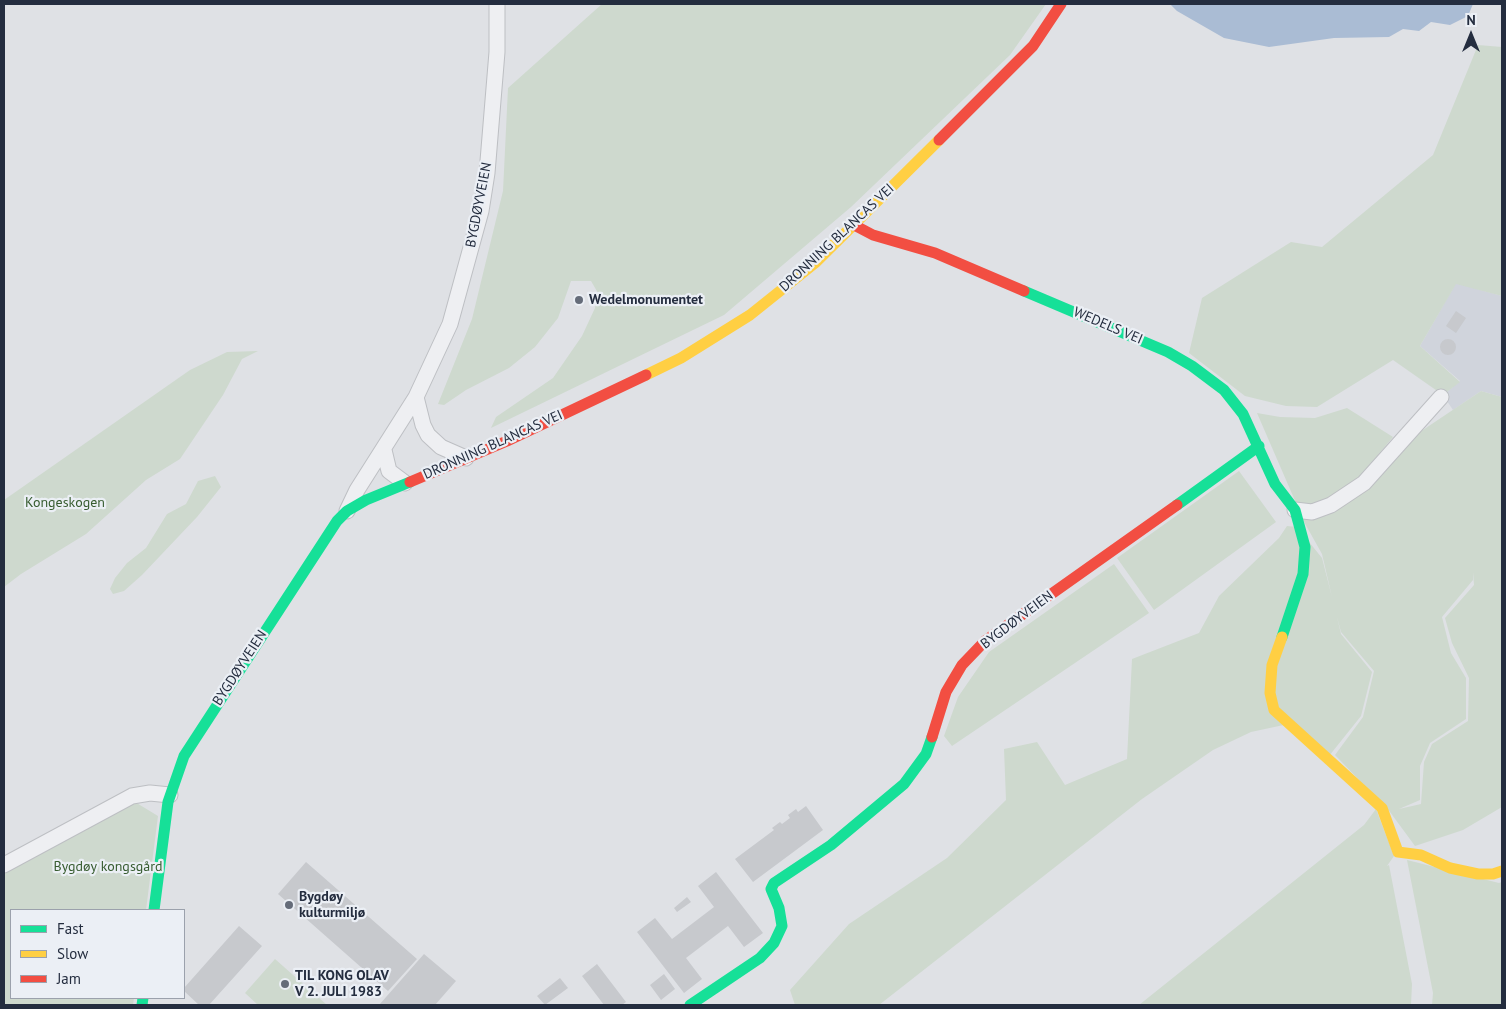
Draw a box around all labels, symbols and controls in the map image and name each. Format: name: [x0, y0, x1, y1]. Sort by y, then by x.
north arrow: [1446, 10, 1496, 60]
text: N: [1466, 11, 1476, 29]
street label: BYGDØYVEIEN: [463, 161, 495, 249]
street label: DRONNING BLANCAS VEI: [776, 180, 898, 296]
place label: Wedelmonumentet: [589, 292, 703, 308]
marker: Wedelmonumentet: [573, 294, 585, 306]
street label: WEDELS VEI: [1071, 304, 1145, 348]
street label: DRONNING BLANCAS VEI: [421, 407, 565, 483]
park label: Kongeskogen: [25, 495, 105, 511]
street label: BYGDØYVEIEN: [977, 587, 1057, 653]
street label: BYGDØYVEIEN: [209, 627, 271, 709]
park label: Bygdøy kongsgård: [53, 859, 163, 875]
place label: Bygdøy kulturmiljø: [299, 889, 365, 922]
marker: Bygdøy kulturmiljø: [283, 899, 295, 911]
legend: [10, 909, 185, 999]
text: Fast: [57, 919, 84, 938]
text: Slow: [57, 944, 88, 963]
place label: TIL KONG OLAV V 2. JULI 1983: [295, 968, 389, 1000]
text: Jam: [57, 969, 81, 988]
marker: TIL KONG OLAV V 2. JULI 1983: [279, 978, 291, 990]

